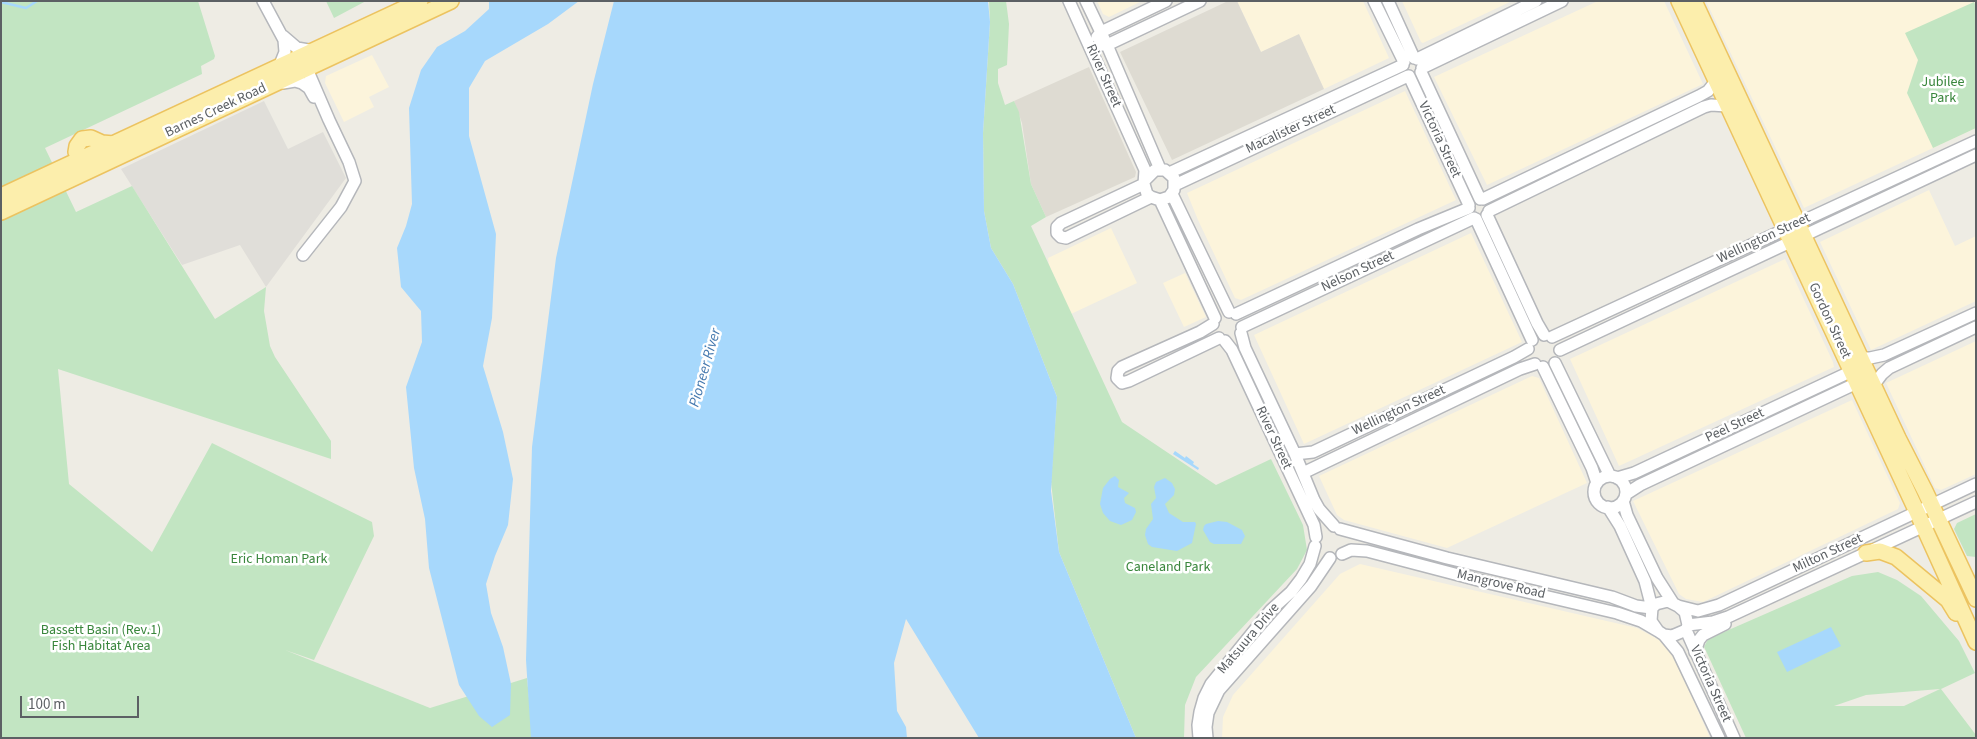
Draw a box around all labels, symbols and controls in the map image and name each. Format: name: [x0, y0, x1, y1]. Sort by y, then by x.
street label: River Street: [1082, 42, 1124, 110]
park label: Jubilee Park: [1922, 75, 1964, 108]
street label: Barnes Creek Road: [163, 80, 269, 142]
street label: Victoria Street: [1414, 99, 1464, 181]
street label: Macalister Street: [1243, 102, 1339, 158]
street label: Wellington Street: [1715, 210, 1813, 268]
street label: Nelson Street: [1319, 248, 1397, 296]
street label: Gordon Street: [1804, 280, 1854, 362]
water label: Pioneer River: [686, 327, 726, 409]
street label: Wellington Street: [1350, 382, 1448, 440]
street label: River Street: [1251, 404, 1295, 472]
street label: Peel Street: [1703, 405, 1767, 447]
street label: Milton Street: [1791, 531, 1865, 577]
park label: Eric Homan Park: [231, 552, 327, 568]
park label: Caneland Park: [1126, 560, 1210, 576]
street label: Mangrove Road: [1455, 567, 1547, 603]
street label: Matsuura Drive: [1214, 600, 1284, 678]
park label: Bassett Basin (Rev.1) Fish Habitat Area: [41, 623, 161, 656]
street label: Victoria Street: [1686, 643, 1734, 725]
scale bar: [22, 686, 141, 718]
text: 100 m: [28, 694, 66, 715]

